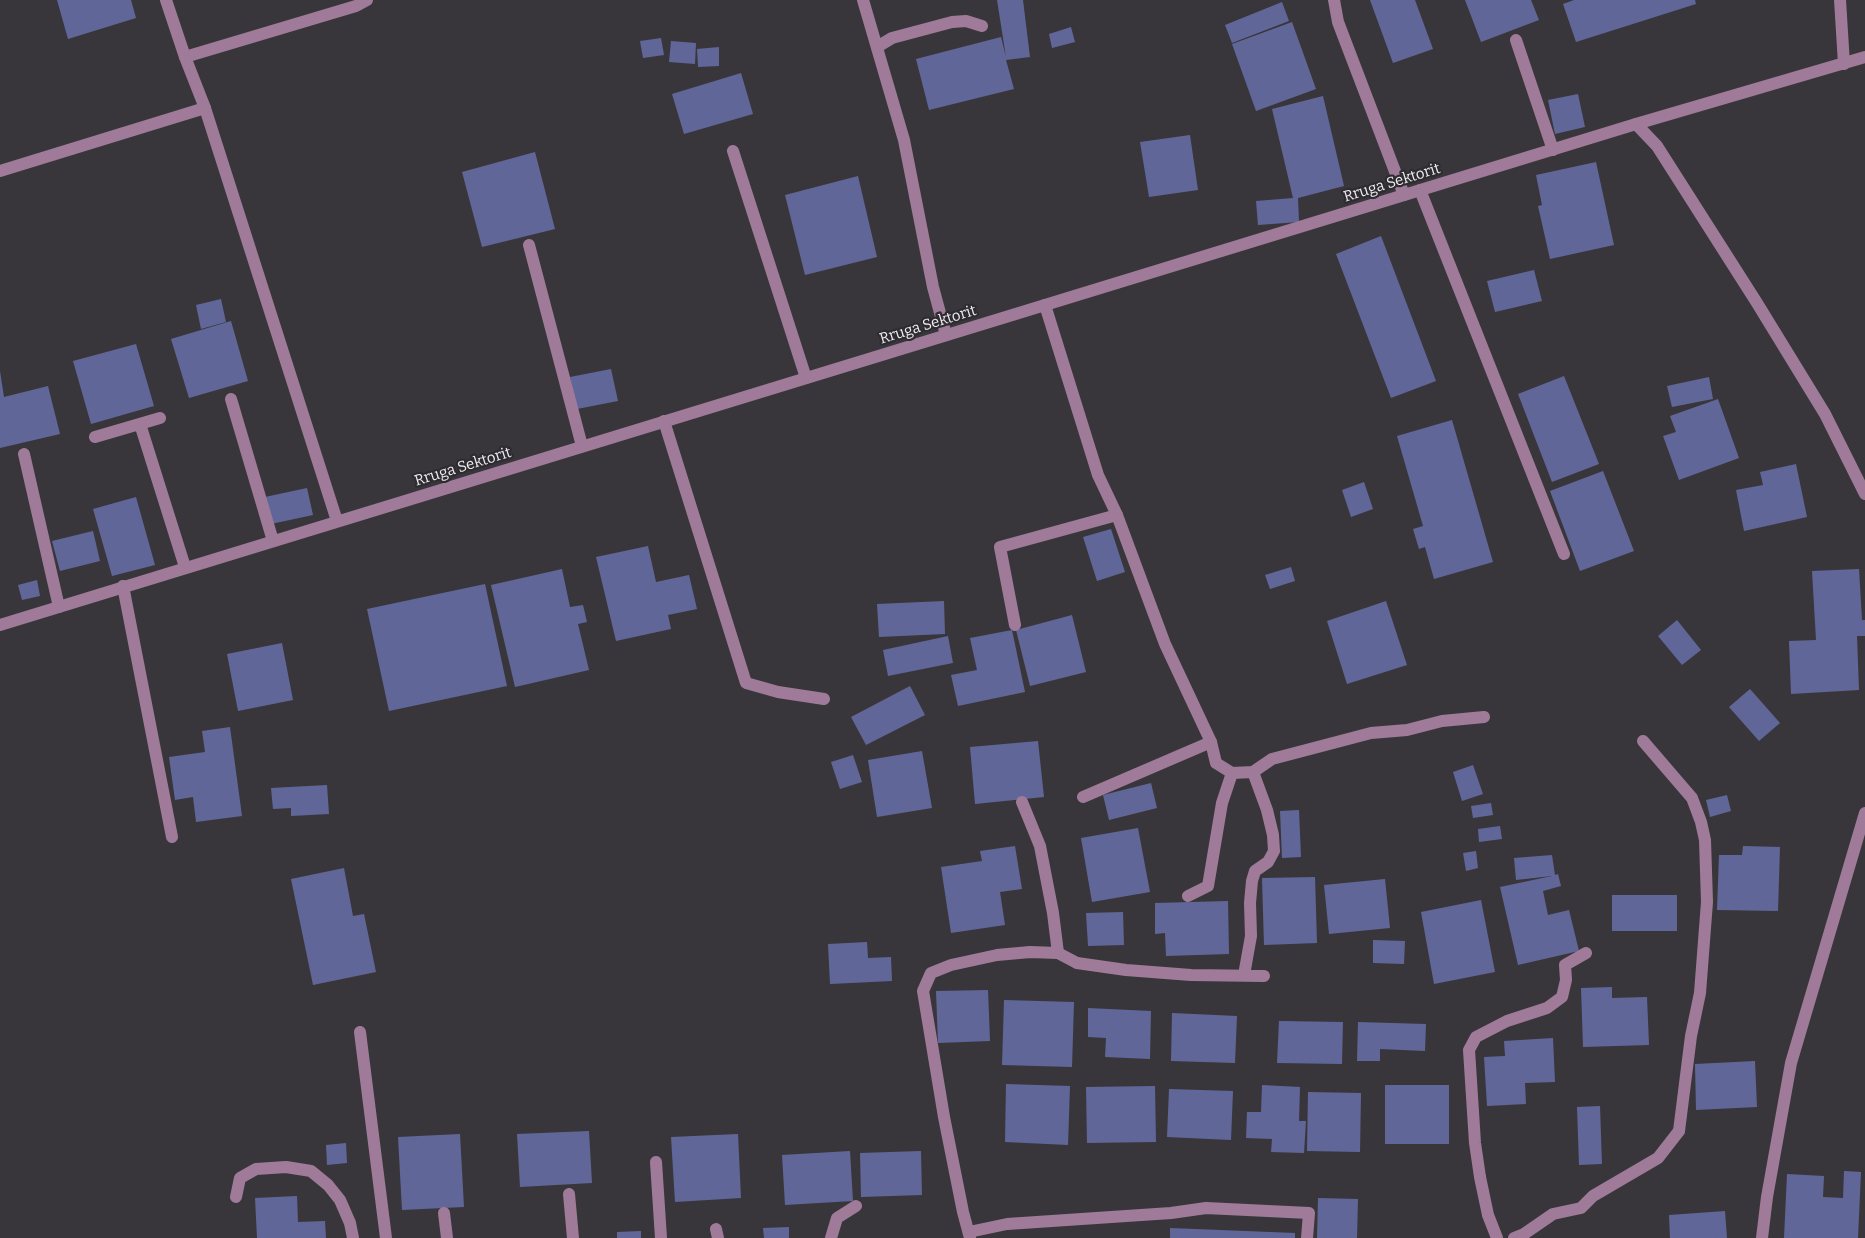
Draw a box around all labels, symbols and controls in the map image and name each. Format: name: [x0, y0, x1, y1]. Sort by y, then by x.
street label: Rruga Sektorit: [1341, 160, 1443, 206]
street label: Rruga Sektorit: [877, 302, 979, 348]
street label: Rruga Sektorit: [412, 444, 514, 490]

